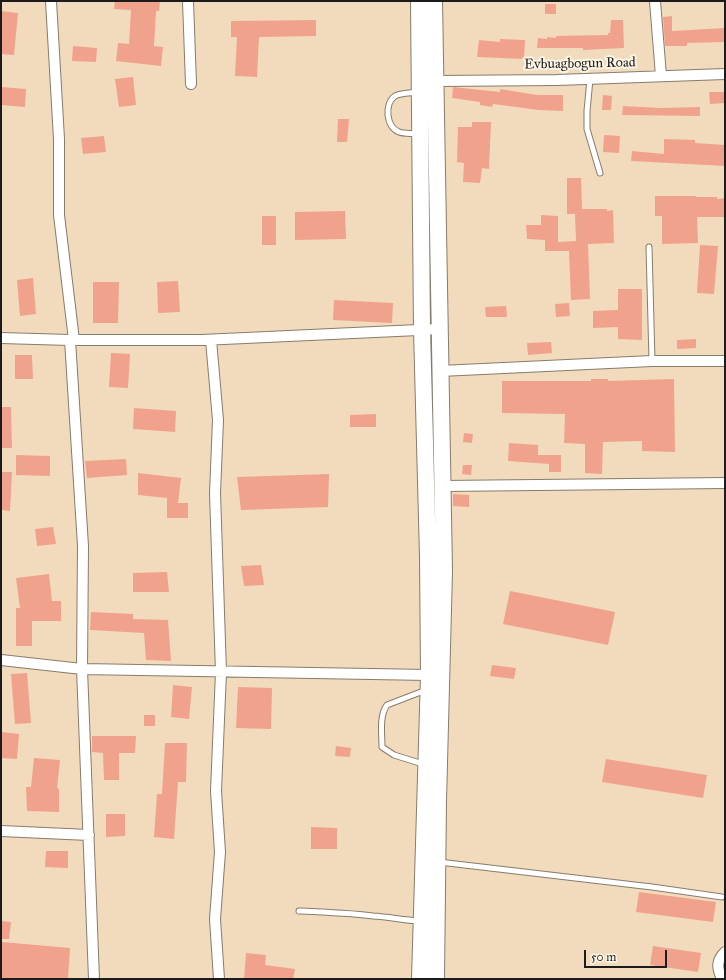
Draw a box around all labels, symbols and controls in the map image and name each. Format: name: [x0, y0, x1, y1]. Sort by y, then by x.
street label: Evbuagbogun Road: [524, 55, 636, 73]
scale bar: [586, 942, 669, 968]
text: 50 m: [591, 950, 616, 964]

